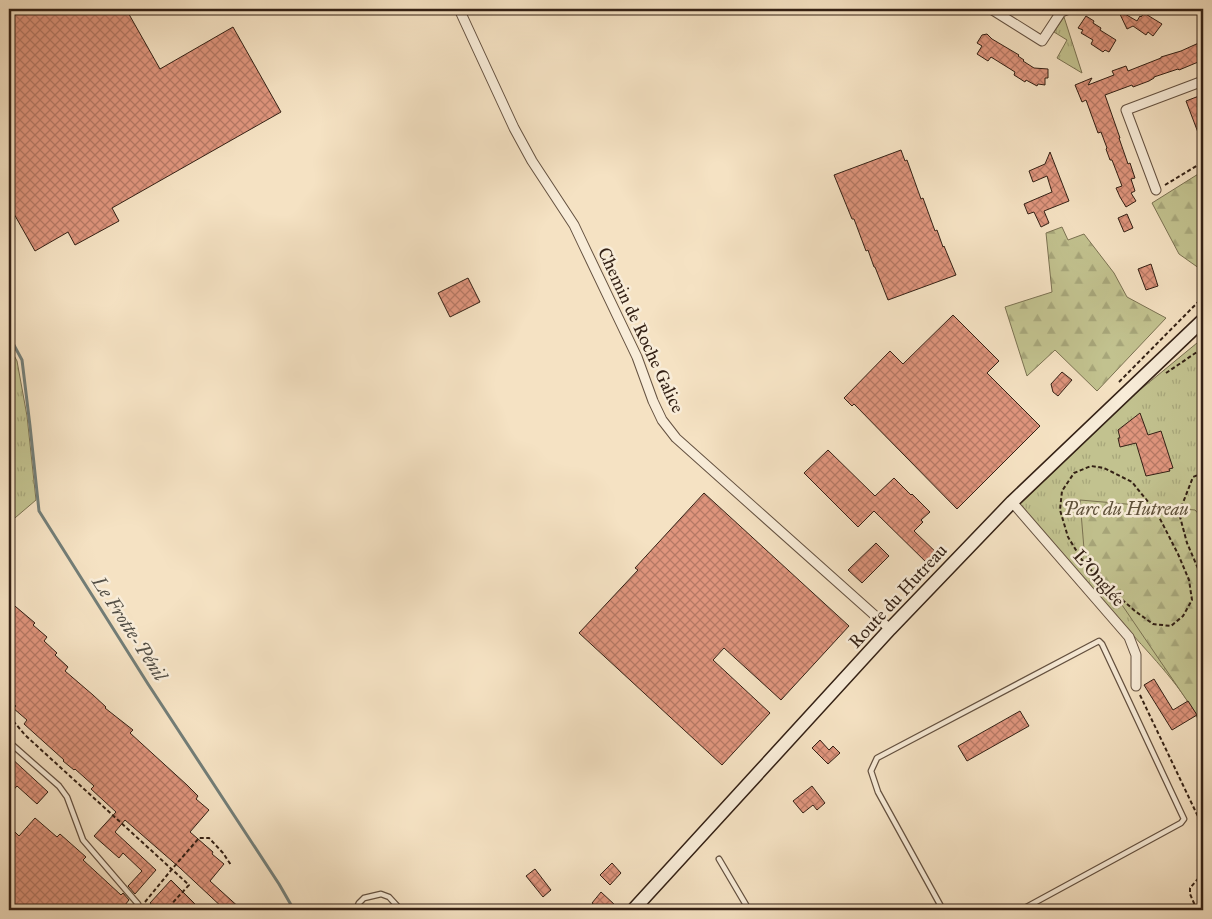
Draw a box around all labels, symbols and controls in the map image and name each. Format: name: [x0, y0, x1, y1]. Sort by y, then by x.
street label: Chemin de Roche Galice: [593, 244, 689, 416]
park label: Parc du Hutreau: [1063, 498, 1189, 520]
street label: Route du Hutreau: [844, 539, 952, 653]
street label: L'Onglée: [1068, 545, 1130, 612]
water label: Le Frotte-Pénil: [87, 571, 173, 687]

